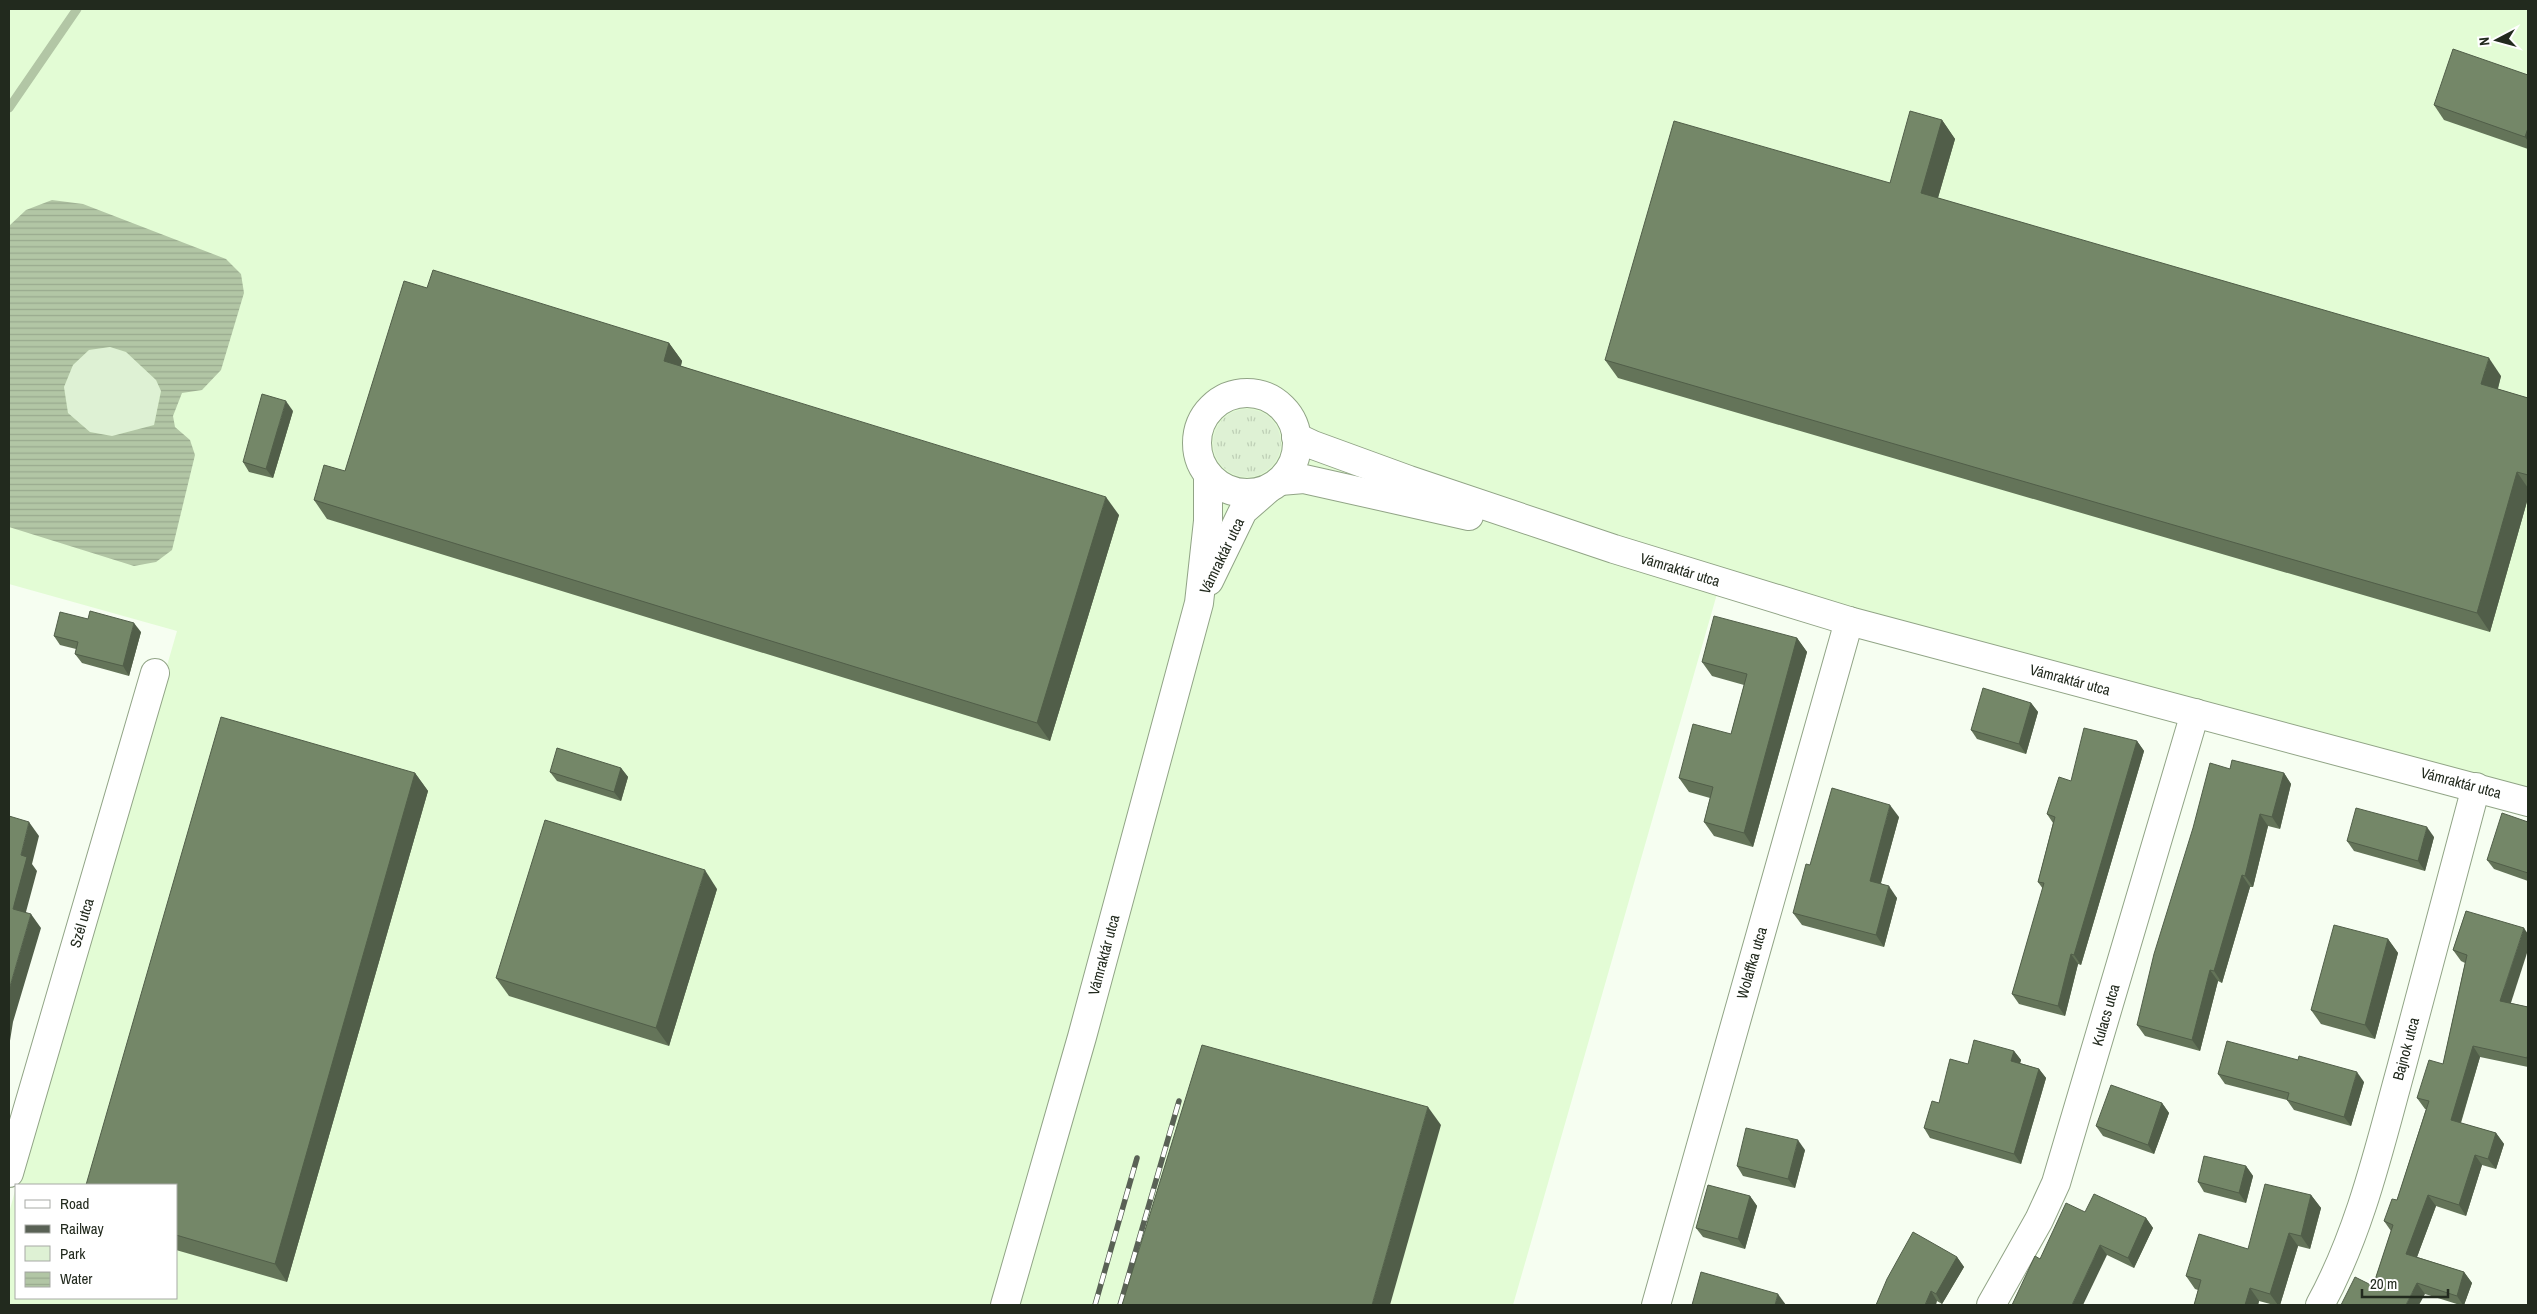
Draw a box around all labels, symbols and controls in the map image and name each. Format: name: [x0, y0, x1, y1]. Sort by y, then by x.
north arrow: [2472, 15, 2522, 65]
text: N: [2475, 36, 2493, 46]
street label: Vámraktár utca: [1194, 514, 1249, 597]
street label: Vámraktár utca: [1638, 547, 1723, 592]
street label: Vámraktár utca: [2028, 659, 2113, 700]
street label: Vámraktár utca: [2419, 762, 2504, 803]
street label: Szél utca: [64, 896, 99, 950]
street label: Vámraktár utca: [1083, 912, 1124, 997]
street label: Wolaffka utca: [1731, 924, 1772, 1001]
street label: Kulacs utca: [2087, 981, 2124, 1048]
street label: Bajnok utca: [2387, 1015, 2424, 1083]
legend: [15, 1184, 178, 1299]
text: Road: [60, 1193, 89, 1214]
text: Railway: [60, 1218, 105, 1239]
text: Park: [60, 1243, 86, 1264]
scale bar: [2362, 1266, 2448, 1298]
text: Water: [60, 1268, 92, 1289]
text: 20 m: [2370, 1273, 2397, 1294]

